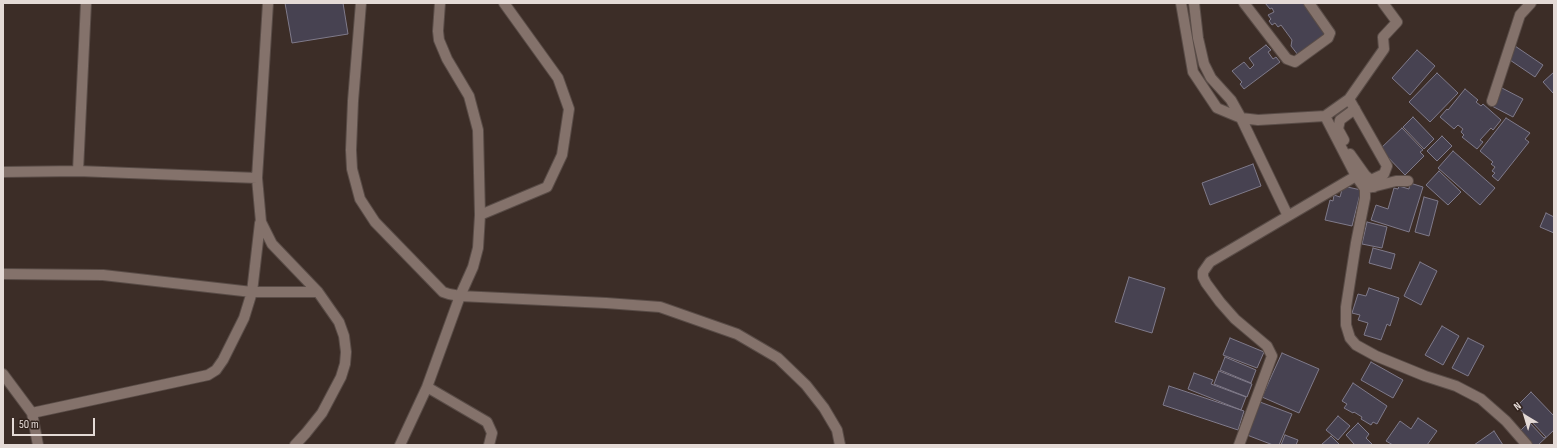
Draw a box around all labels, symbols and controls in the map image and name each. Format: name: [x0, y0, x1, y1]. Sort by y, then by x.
north arrow: [1505, 396, 1545, 436]
text: N: [1511, 399, 1524, 413]
scale bar: [14, 410, 97, 436]
text: 50 m: [19, 417, 39, 432]

